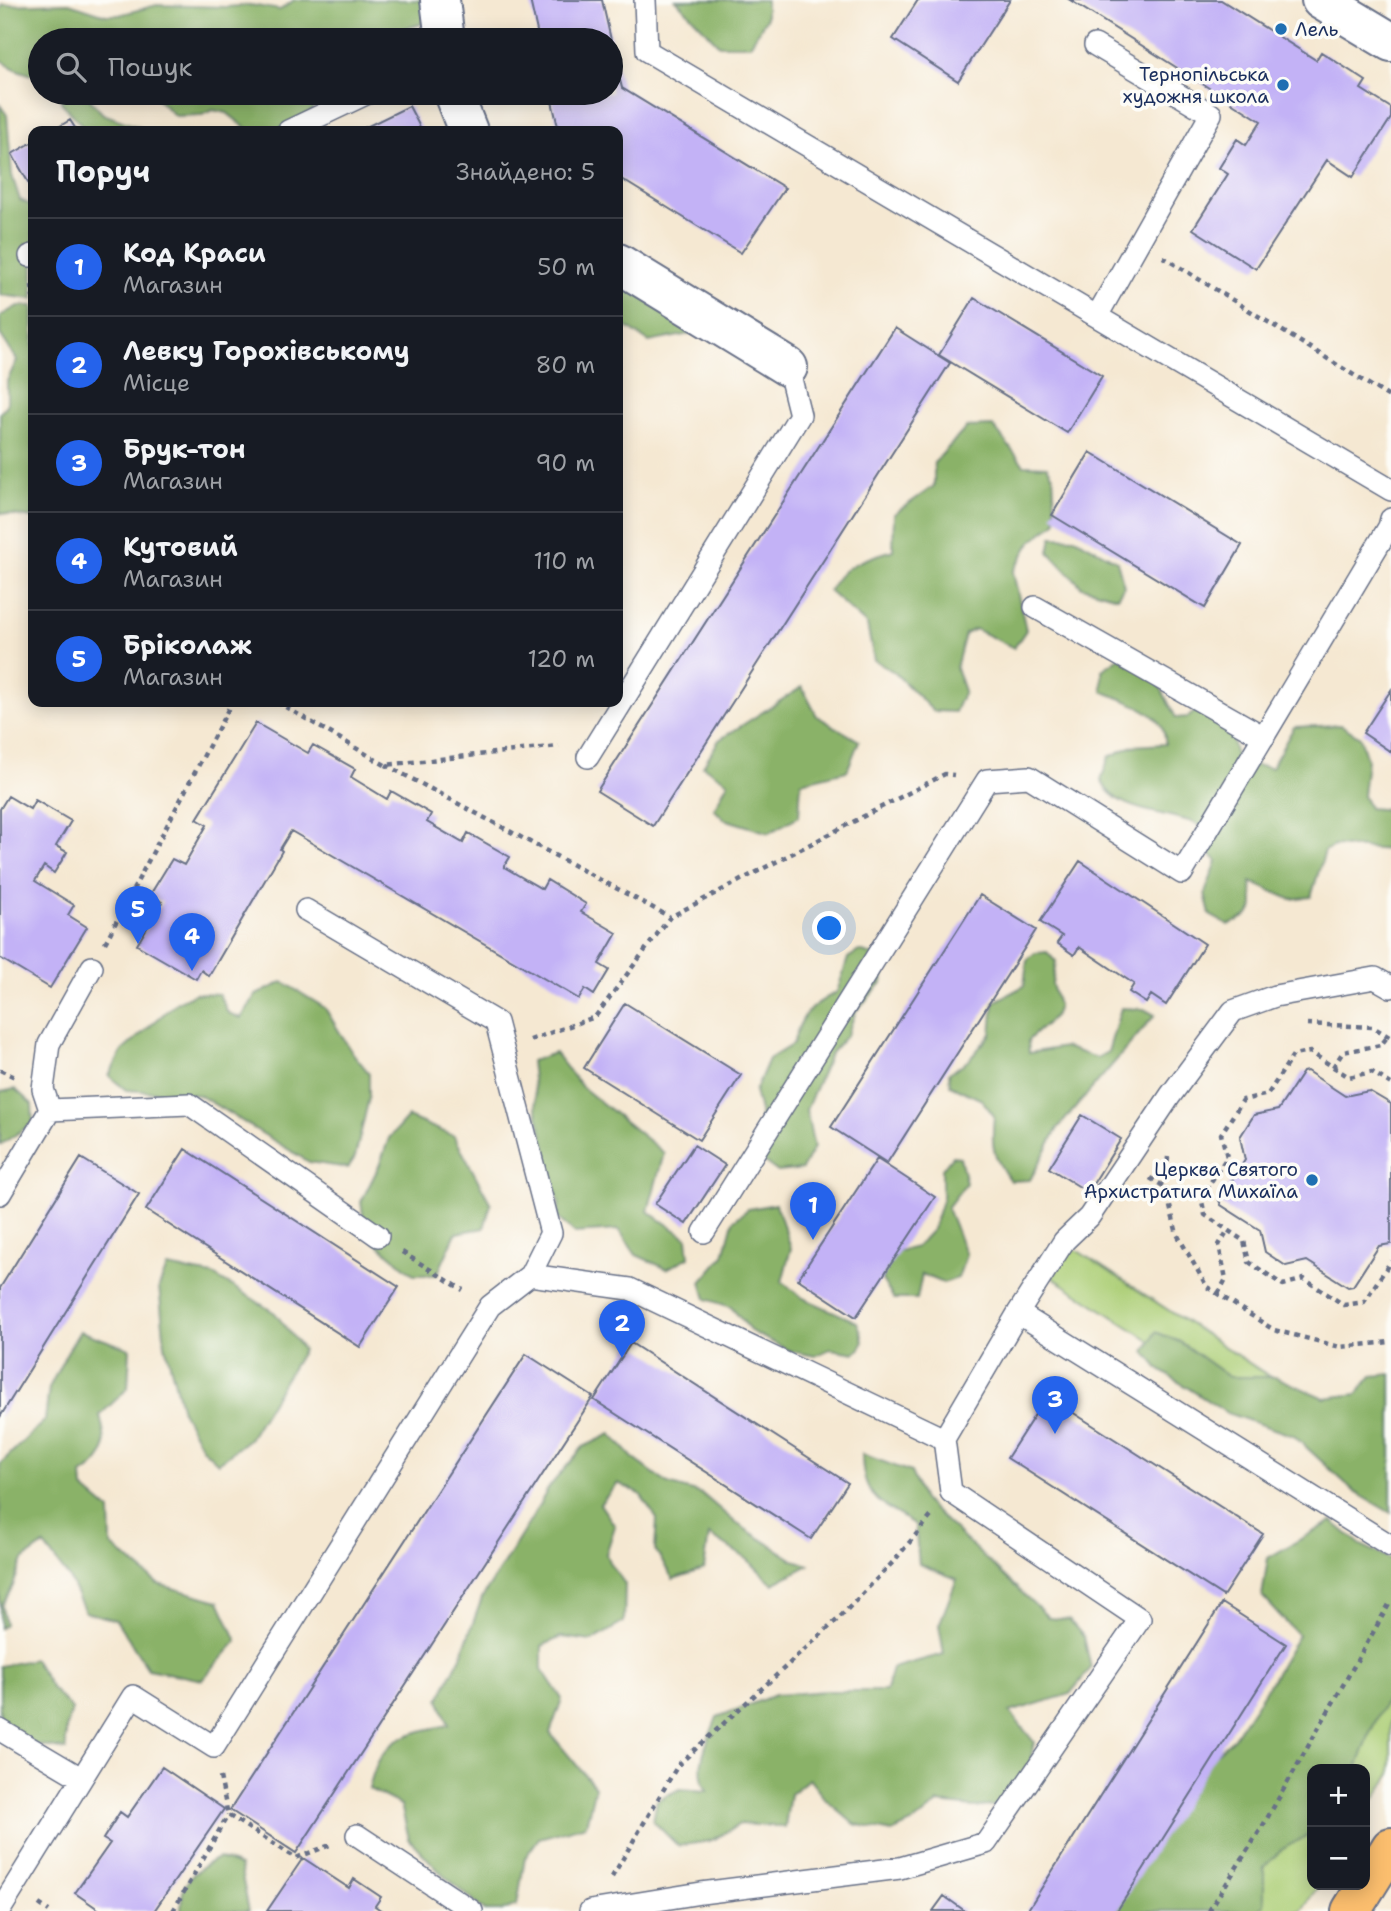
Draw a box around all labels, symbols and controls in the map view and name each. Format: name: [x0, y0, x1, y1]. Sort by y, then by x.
place label: Лель: [1295, 17, 1338, 42]
marker: Лель: [1273, 21, 1289, 37]
search box: [28, 28, 623, 105]
icon: search: [52, 48, 90, 86]
text: Пошук: [108, 49, 192, 84]
place label: Тернопільська художня школа: [1123, 62, 1269, 109]
marker: Тернопільська художня школа: [1275, 77, 1291, 93]
text: Поруч: [56, 151, 150, 192]
text: Знайдено: 5: [456, 157, 595, 187]
text: Код Краси: [123, 235, 266, 270]
text: 1: [74, 252, 84, 282]
text: 50 m: [537, 252, 595, 282]
text: Магазин: [123, 270, 223, 300]
text: Левку Горохівському: [123, 333, 410, 368]
text: 2: [71, 350, 87, 380]
text: 80 m: [536, 350, 595, 380]
text: Місце: [123, 368, 190, 398]
text: Брук-тон: [123, 431, 246, 466]
text: 3: [71, 448, 87, 478]
text: 90 m: [535, 448, 595, 478]
text: Магазин: [123, 466, 223, 496]
text: Кутовий: [123, 529, 238, 564]
text: 4: [71, 546, 87, 576]
text: 110 m: [533, 546, 595, 576]
text: Магазин: [123, 564, 223, 594]
text: Бріколаж: [123, 627, 252, 662]
text: 5: [72, 644, 86, 674]
text: 120 m: [527, 644, 595, 674]
text: Магазин: [123, 662, 223, 692]
pin: 5: [115, 886, 161, 944]
your location: [812, 911, 846, 945]
pin: 4: [169, 913, 215, 971]
place label: Церква Святого Архистратига Михаїла: [1084, 1157, 1298, 1204]
marker: Церква Святого Архистратига Михаїла: [1304, 1172, 1320, 1188]
pin: 1: [790, 1182, 836, 1240]
pin: 2: [599, 1300, 645, 1358]
pin: 3: [1032, 1376, 1078, 1434]
map controls: [1307, 1764, 1370, 1890]
button: +: [1307, 1764, 1370, 1827]
button: −: [1307, 1827, 1370, 1890]

